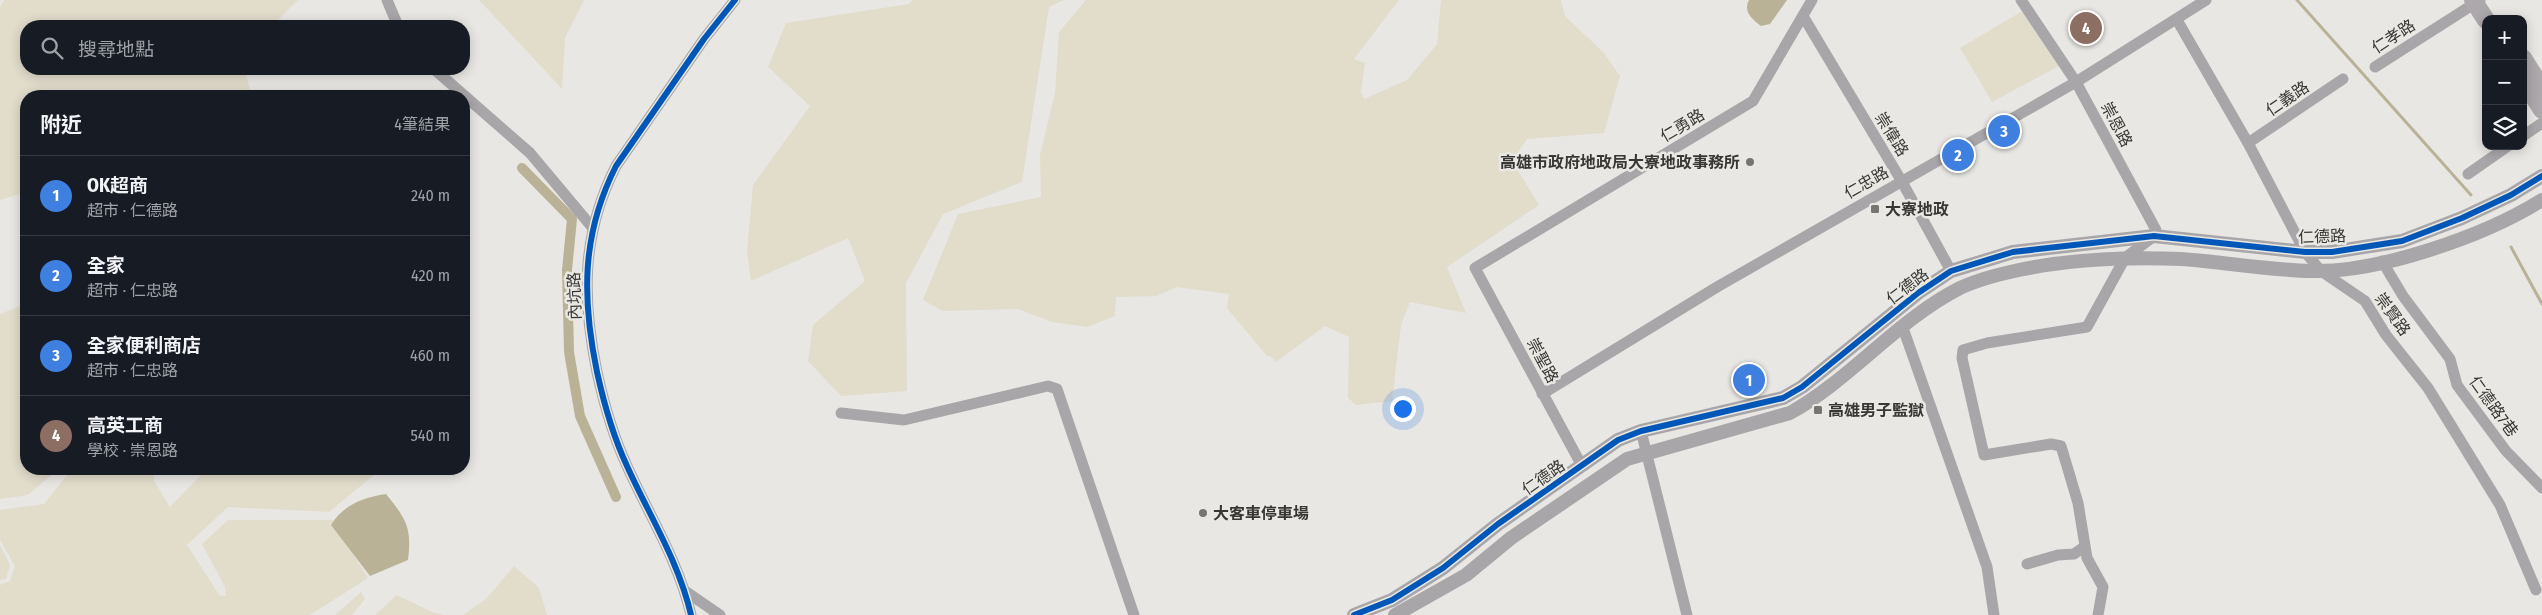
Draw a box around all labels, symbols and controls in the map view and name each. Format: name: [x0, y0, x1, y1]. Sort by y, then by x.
pin: 4: [2070, 9, 2102, 47]
street label: 仁孝路: [2368, 15, 2419, 57]
map controls: [2482, 15, 2527, 150]
button: +: [2482, 15, 2527, 60]
search box: [20, 20, 470, 75]
icon: search: [38, 34, 66, 62]
text: 搜尋地點: [78, 38, 154, 61]
button: −: [2482, 60, 2527, 105]
street label: 仁義路: [2262, 77, 2312, 120]
street label: 崇恩路: [2097, 99, 2136, 150]
street label: 仁勇路: [1657, 105, 1708, 146]
button: layers: [2482, 105, 2527, 150]
street label: 崇偉路: [1871, 109, 1912, 160]
text: 附近: [40, 112, 82, 138]
pin: 3: [1988, 112, 2020, 150]
text: 4筆結果: [394, 115, 450, 134]
pin: 2: [1942, 136, 1974, 174]
place label: 高雄市政府地政局大寮地政事務所: [1500, 153, 1740, 172]
marker: 高雄市政府地政局大寮地政事務所: [1744, 156, 1756, 168]
street label: 仁忠路: [1841, 162, 1892, 203]
text: OK超商: [87, 174, 148, 197]
text: 1: [53, 186, 59, 205]
text: 240 m: [411, 186, 450, 205]
place label: 大寮地政: [1885, 200, 1949, 219]
text: 超市 · 仁德路: [87, 201, 178, 220]
marker: 大寮地政: [1869, 203, 1881, 215]
street label: 仁德路: [2298, 226, 2346, 247]
text: 全家: [87, 254, 125, 277]
street label: 仁德路: [1882, 264, 1932, 308]
text: 2: [52, 266, 60, 285]
text: 420 m: [411, 266, 450, 285]
street label: 內坑路: [564, 272, 585, 320]
text: 超市 · 仁忠路: [87, 281, 178, 300]
street label: 崇賢路: [2371, 289, 2414, 339]
text: 全家便利商店: [87, 334, 201, 357]
street label: 崇聖路: [1523, 335, 1562, 386]
text: 3: [52, 346, 60, 365]
text: 460 m: [410, 346, 450, 365]
text: 超市 · 仁忠路: [87, 361, 178, 380]
pin: 1: [1733, 361, 1765, 399]
street label: 仁德路7巷: [2465, 372, 2522, 440]
your location: [1390, 396, 1416, 422]
place label: 高雄男子監獄: [1828, 401, 1924, 420]
marker: 高雄男子監獄: [1812, 404, 1824, 416]
text: 高英工商: [87, 414, 163, 437]
text: 4: [52, 426, 60, 445]
text: 540 m: [411, 426, 450, 445]
text: 學校 · 崇恩路: [87, 441, 178, 460]
street label: 仁德路: [1518, 456, 1568, 499]
place label: 大客車停車場: [1213, 504, 1309, 523]
marker: 大客車停車場: [1197, 507, 1209, 519]

